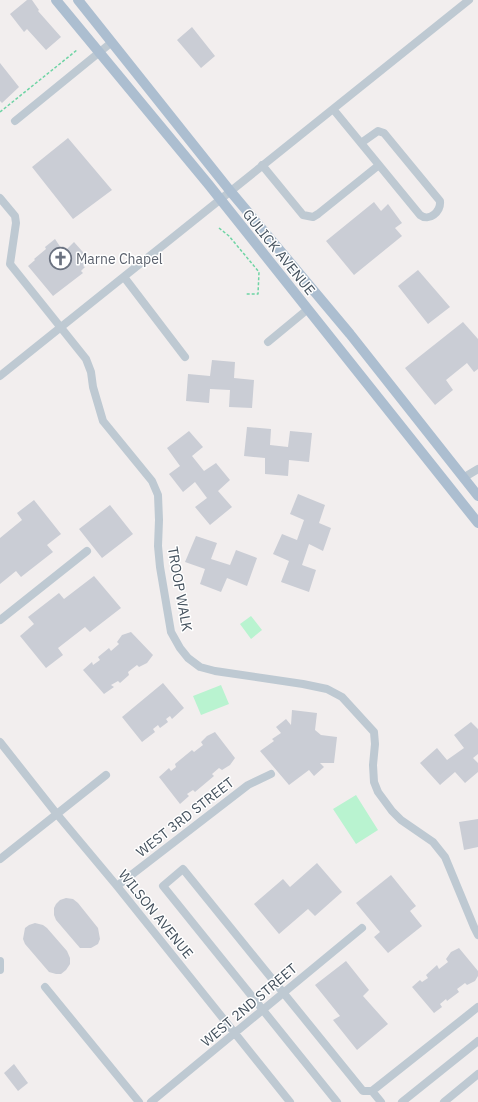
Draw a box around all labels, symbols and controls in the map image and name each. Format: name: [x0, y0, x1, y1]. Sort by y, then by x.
street label: GULICK AVENUE: [239, 205, 319, 299]
church icon: Marne Chapel: [48, 246, 74, 272]
place label: Marne Chapel: [76, 250, 163, 268]
street label: TROOP WALK: [164, 545, 196, 633]
street label: WEST 3RD STREET: [132, 773, 238, 861]
street label: WILSON AVENUE: [115, 866, 197, 962]
street label: WEST 2ND STREET: [197, 959, 301, 1051]

